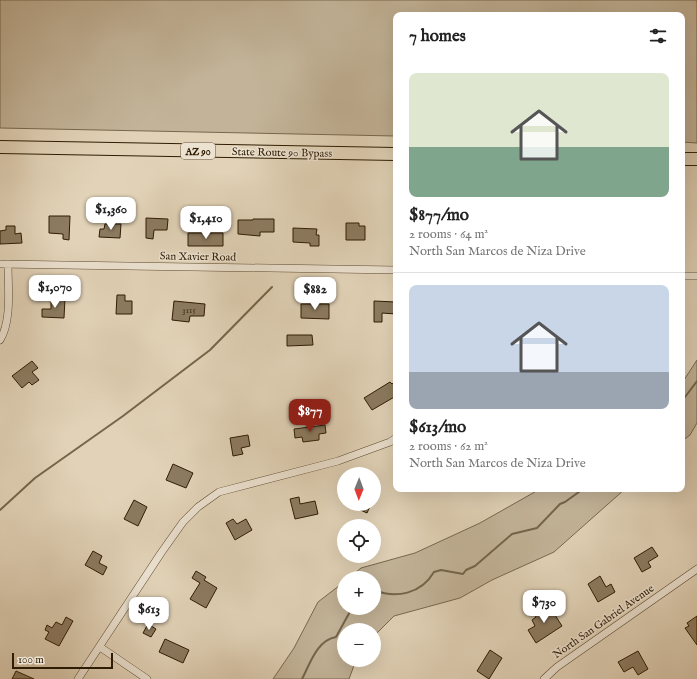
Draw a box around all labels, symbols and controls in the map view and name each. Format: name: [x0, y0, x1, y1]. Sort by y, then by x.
icon: filters: [647, 25, 669, 47]
text: 7 homes: [409, 26, 466, 47]
icon: home: [503, 99, 575, 171]
road number: AZ 90: [181, 143, 215, 159]
street label: State Route 90 Bypass: [232, 145, 332, 161]
pin: $1,360: [78, 197, 144, 231]
text: $1,360: [95, 201, 127, 218]
text: $877/mo: [409, 205, 469, 226]
pin: $1,410: [173, 206, 239, 240]
text: $1,410: [189, 210, 223, 227]
text: 2 rooms · 64 m²: [409, 226, 488, 243]
text: North San Marcos de Niza Drive: [409, 243, 586, 260]
street label: San Xavier Road: [160, 249, 236, 265]
pin: $1,070: [22, 275, 88, 309]
pin: $882: [291, 277, 339, 311]
text: $1,070: [38, 279, 72, 296]
text: $882: [303, 281, 327, 298]
house number: 3115: [182, 305, 196, 316]
icon: home: [503, 311, 575, 383]
pin: $877: [286, 399, 334, 433]
text: $877: [298, 403, 322, 420]
text: $613/mo: [409, 417, 466, 438]
text: 2 rooms · 62 m²: [409, 438, 488, 455]
text: North San Marcos de Niza Drive: [409, 455, 586, 472]
north arrow: [337, 467, 381, 511]
map controls: [337, 467, 381, 667]
button: locate: [337, 519, 381, 563]
button: +: [337, 571, 381, 615]
street label: North San Gabriel Avenue: [550, 582, 657, 662]
pin: $730: [520, 590, 568, 624]
text: $730: [532, 594, 556, 611]
pin: $613: [125, 597, 173, 631]
text: $613: [138, 601, 160, 618]
button: −: [337, 623, 381, 667]
scale bar: [12, 651, 113, 670]
text: 100 m: [18, 653, 44, 667]

